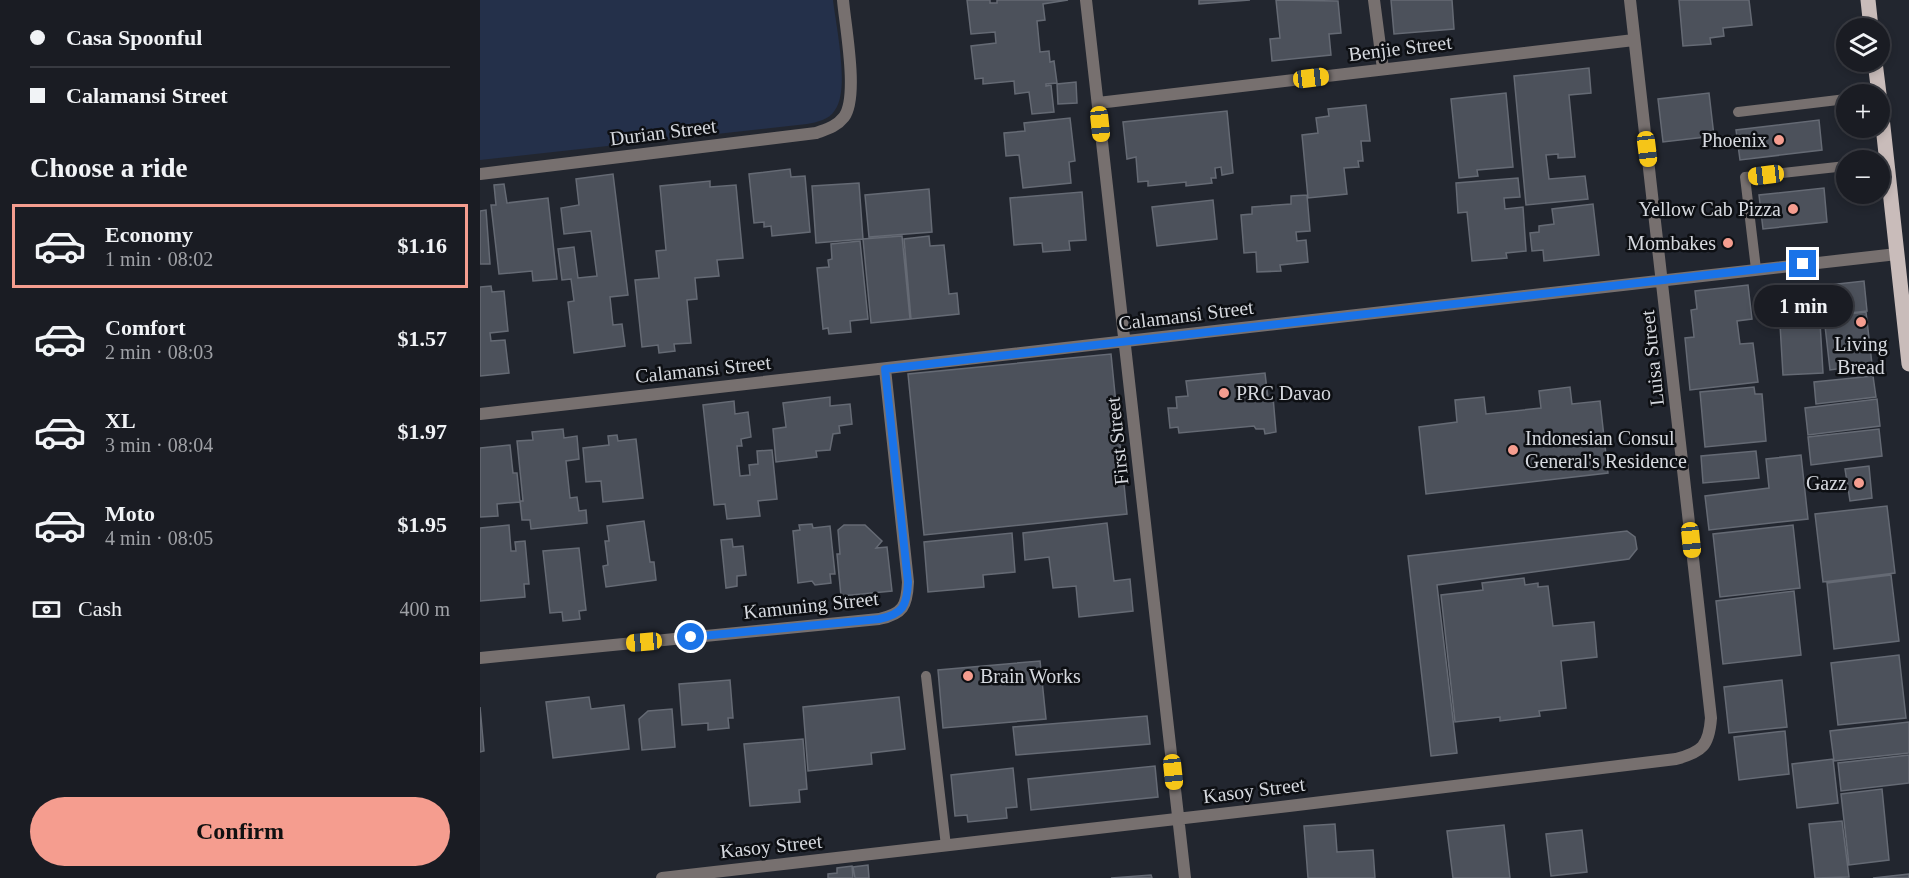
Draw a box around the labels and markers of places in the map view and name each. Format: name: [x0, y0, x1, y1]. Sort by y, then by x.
place label: Phoenix: [1701, 129, 1767, 151]
marker: Phoenix: [1772, 133, 1786, 147]
place label: Yellow Cab Pizza: [1639, 198, 1781, 220]
marker: Yellow Cab Pizza: [1786, 202, 1800, 216]
place label: Mombakes: [1627, 232, 1716, 254]
marker: Mombakes: [1721, 236, 1735, 250]
marker: Living Bread: [1854, 315, 1868, 329]
place label: Living Bread: [1834, 333, 1888, 378]
place label: PRC Davao: [1236, 382, 1331, 404]
marker: PRC Davao: [1217, 386, 1231, 400]
place label: Indonesian Consul General's Residence: [1525, 427, 1687, 472]
marker: Indonesian Consul General's Residence: [1506, 443, 1520, 457]
place label: Gazz: [1806, 472, 1847, 494]
marker: Gazz: [1852, 476, 1866, 490]
place label: Brain Works: [980, 665, 1081, 687]
marker: Brain Works: [961, 669, 975, 683]

